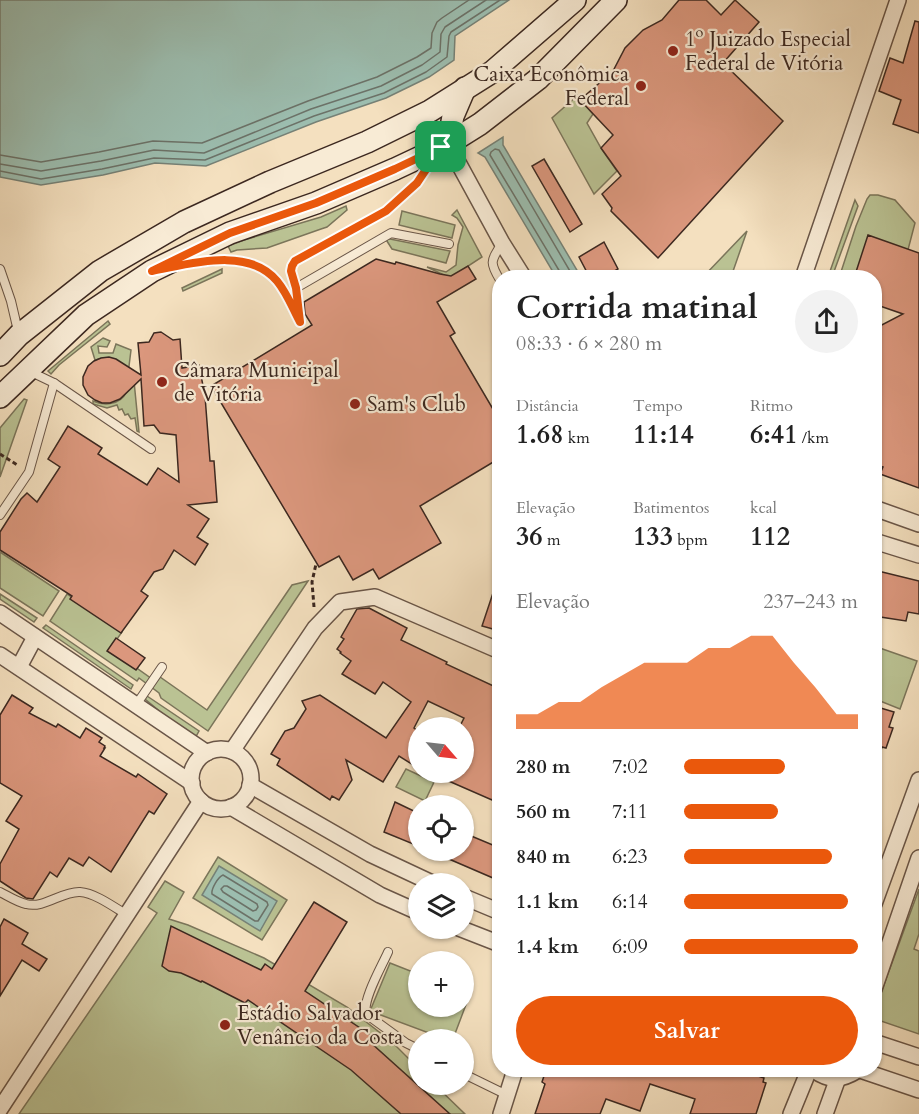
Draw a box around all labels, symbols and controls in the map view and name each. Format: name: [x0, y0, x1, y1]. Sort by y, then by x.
place label: 1º Juizado Especial Federal de Vitória: [685, 25, 851, 78]
marker: 1º Juizado Especial Federal de Vitória: [666, 44, 680, 58]
place label: Caixa Econômica Federal: [473, 60, 629, 113]
marker: Caixa Econômica Federal: [634, 79, 648, 93]
pin: [415, 121, 466, 172]
icon: arrive: [424, 130, 457, 163]
text: Corrida matinal: [516, 285, 758, 330]
button: share: [795, 290, 858, 353]
text: 08:33 · 6 × 280 m: [516, 330, 662, 357]
place label: Câmara Municipal de Vitória: [174, 356, 339, 409]
marker: Câmara Municipal de Vitória: [155, 375, 169, 389]
place label: Sam's Club: [367, 390, 466, 419]
text: Distância: [516, 395, 579, 417]
text: Tempo: [633, 395, 683, 417]
text: Ritmo: [750, 395, 793, 417]
marker: Sam's Club: [348, 397, 362, 411]
text: 1.68: [516, 417, 564, 452]
text: 11:14: [633, 417, 694, 452]
text: 6:41: [750, 417, 798, 452]
text: km: [564, 427, 590, 449]
text: /km: [798, 427, 829, 449]
text: Elevação: [516, 497, 575, 519]
text: Batimentos: [633, 497, 709, 519]
text: kcal: [750, 497, 777, 519]
text: 36: [516, 519, 543, 554]
text: 133: [633, 519, 673, 554]
text: 112: [750, 519, 790, 554]
text: m: [543, 529, 560, 551]
text: bpm: [673, 529, 708, 551]
text: Elevação: [516, 588, 590, 615]
text: 237–243 m: [763, 588, 858, 615]
north arrow: [408, 717, 474, 783]
map controls: [408, 717, 474, 1095]
text: 280 m: [516, 753, 571, 780]
text: 7:02: [612, 753, 648, 780]
button: locate: [408, 795, 474, 861]
text: 560 m: [516, 798, 571, 825]
text: 7:11: [612, 798, 648, 825]
text: 840 m: [516, 843, 571, 870]
text: 6:23: [612, 843, 648, 870]
button: layers: [408, 873, 474, 939]
text: 1.1 km: [516, 888, 579, 915]
text: 6:14: [612, 888, 648, 915]
text: 1.4 km: [516, 933, 579, 960]
text: 6:09: [612, 933, 648, 960]
button: +: [408, 951, 474, 1017]
button: Salvar: [516, 996, 858, 1065]
place label: Estádio Salvador Venâncio da Costa: [237, 999, 403, 1052]
marker: Estádio Salvador Venâncio da Costa: [218, 1018, 232, 1032]
button: −: [408, 1029, 474, 1095]

